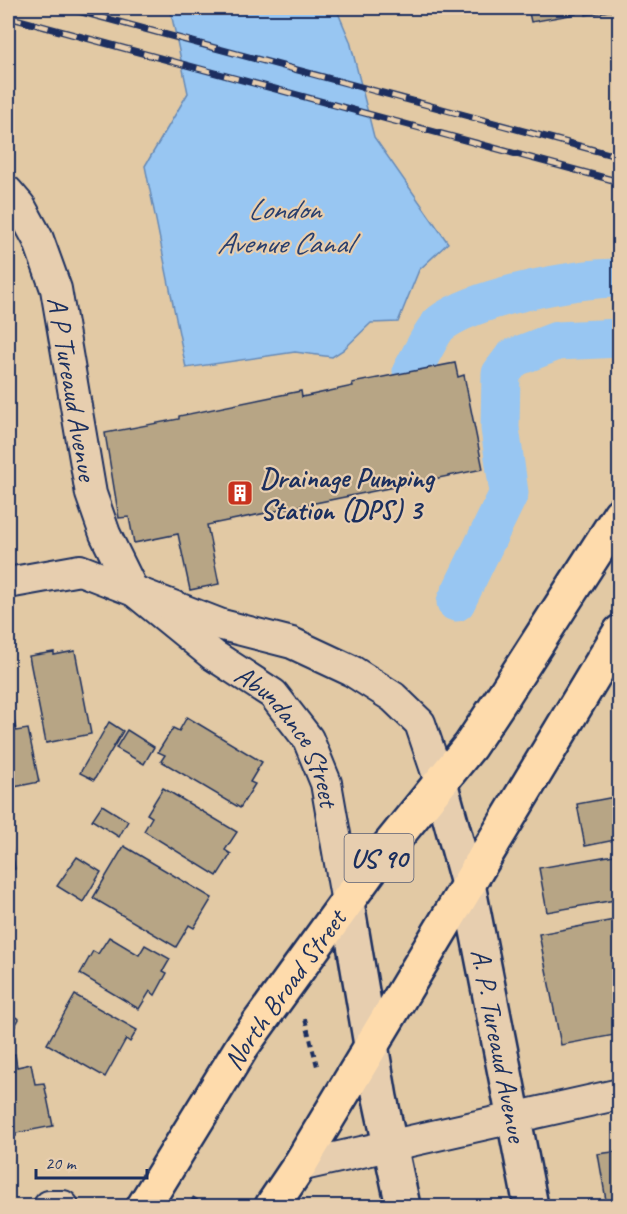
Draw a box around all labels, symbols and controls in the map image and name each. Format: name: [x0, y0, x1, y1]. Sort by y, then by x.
water label: London Avenue Canal: [217, 190, 361, 262]
street label: A P Tureaud Avenue: [40, 294, 106, 485]
place label: Drainage Pumping Station (DPS) 3: [260, 460, 436, 527]
building icon: Drainage Pumping Station (DPS) 3: [225, 478, 255, 508]
street label: Abundance Street: [228, 657, 348, 812]
road number: US 90: [344, 834, 413, 882]
street label: North Broad Street: [215, 900, 355, 1076]
street label: A. P. Tureaud Avenue: [464, 946, 536, 1146]
scale bar: [36, 1142, 147, 1180]
text: 20 m: [45, 1152, 78, 1174]

